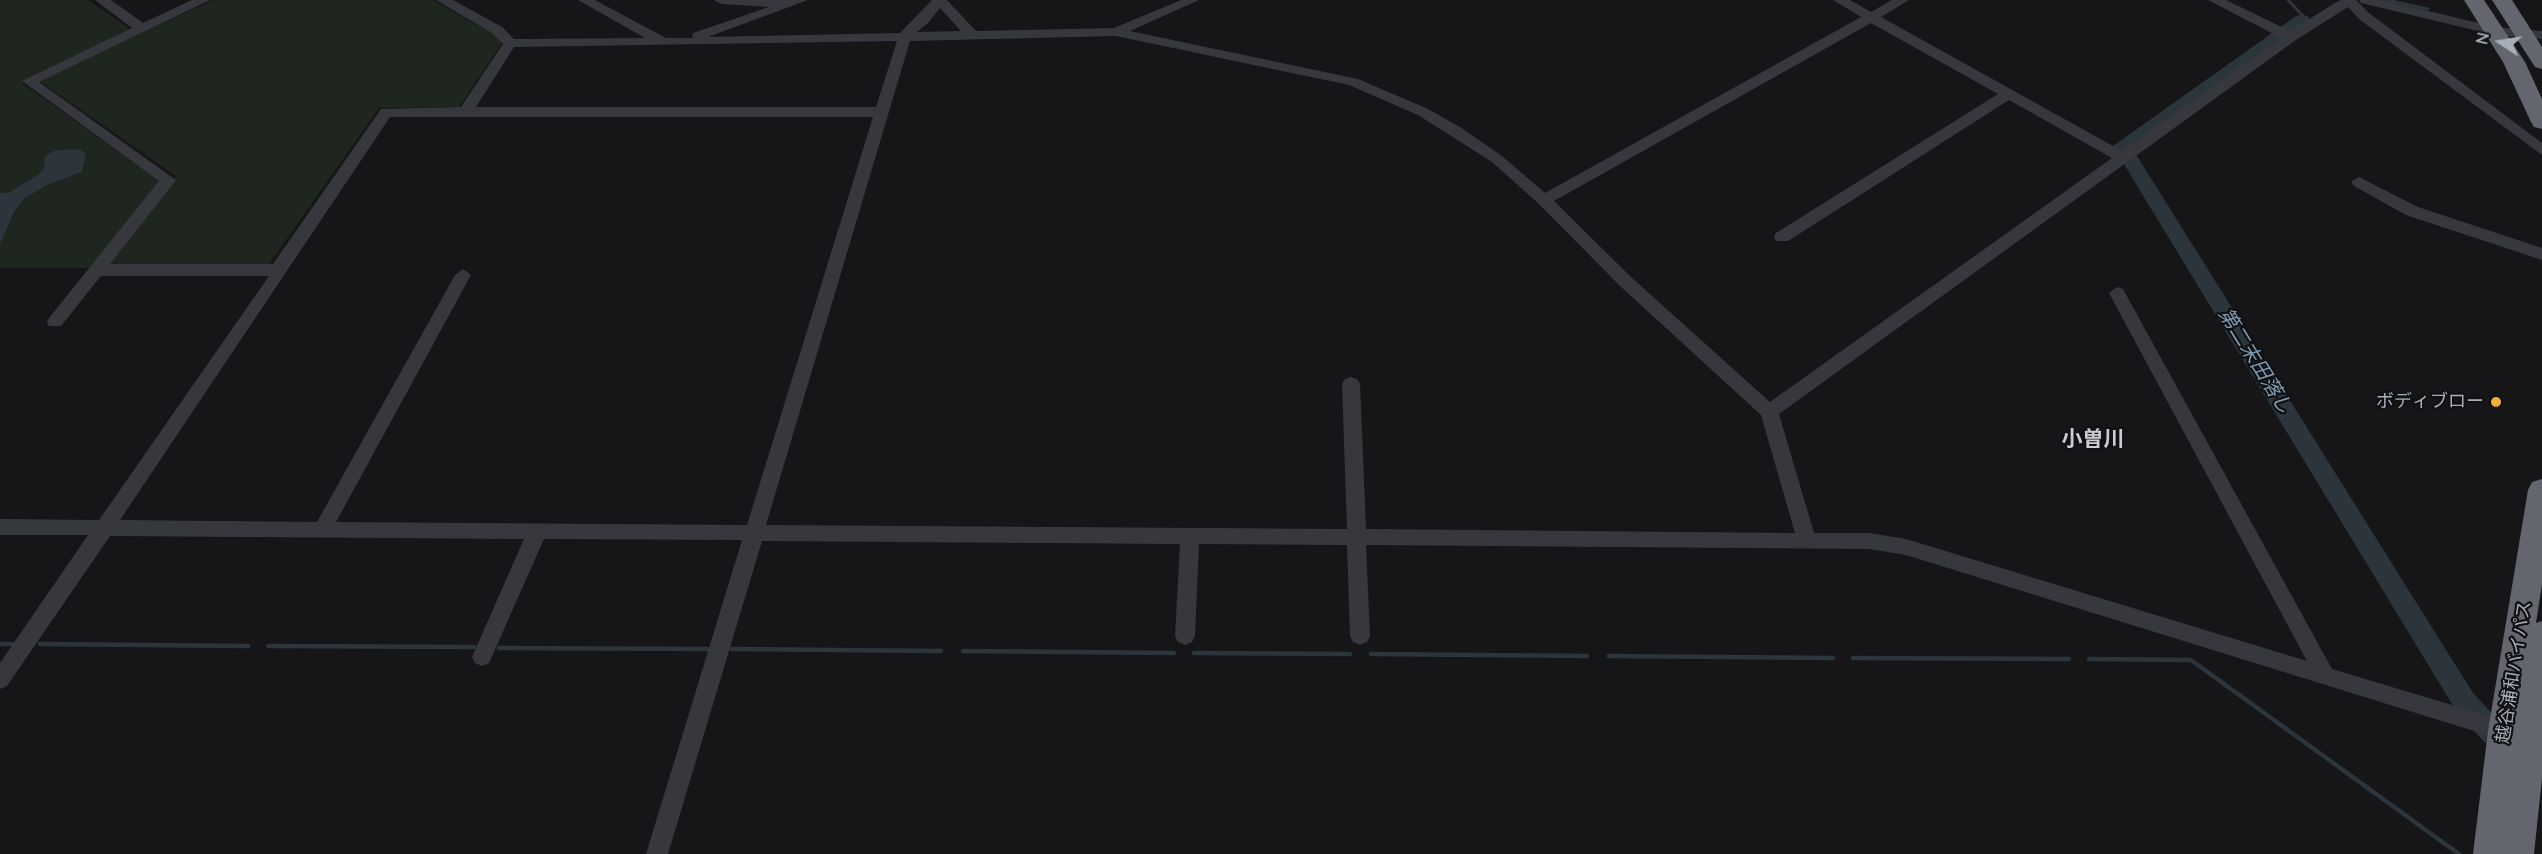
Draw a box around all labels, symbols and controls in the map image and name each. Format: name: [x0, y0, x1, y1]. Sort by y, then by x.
north arrow: [2470, 12, 2530, 72]
text: N: [2471, 30, 2493, 46]
water label: 第二末田落し: [2213, 304, 2297, 418]
place label: ボディブロー: [2376, 391, 2484, 413]
marker: ボディブロー: [2489, 395, 2503, 409]
district label: 小曽川: [2062, 427, 2124, 453]
street label: 越谷浦和バイパス: [2492, 599, 2536, 745]

